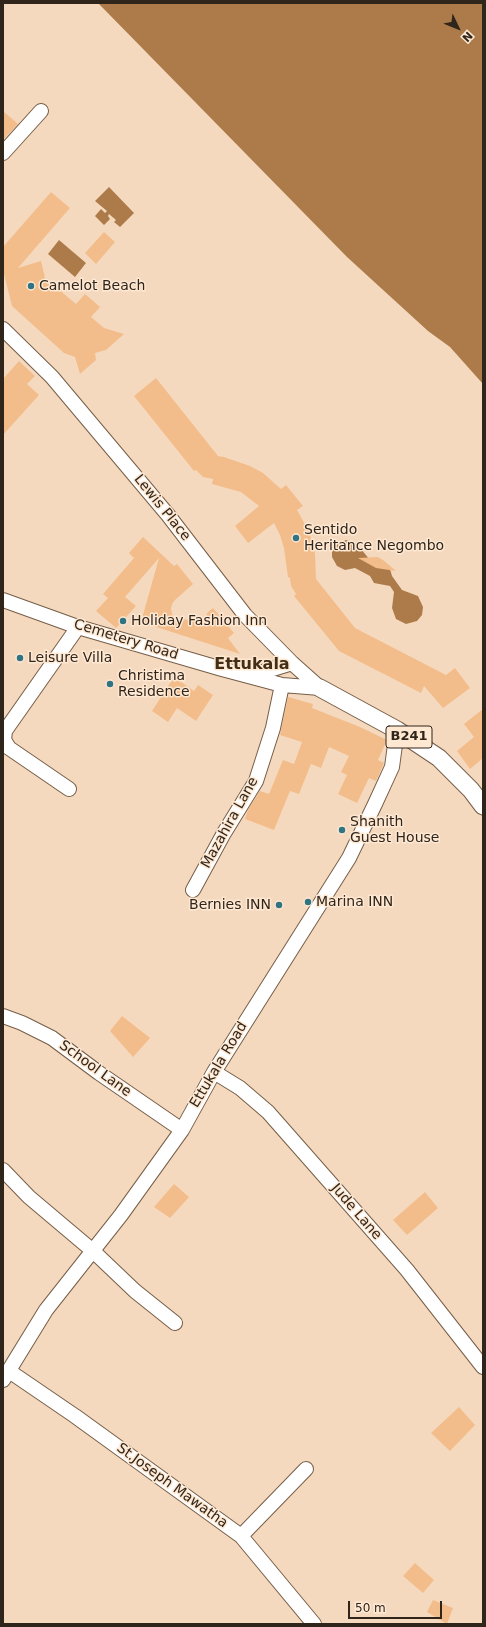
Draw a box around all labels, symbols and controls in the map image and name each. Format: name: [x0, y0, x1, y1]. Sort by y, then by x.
north arrow: [438, 8, 478, 48]
text: N: [459, 29, 475, 44]
place label: Camelot Beach: [39, 278, 145, 294]
marker: Camelot Beach: [26, 281, 36, 291]
street label: Lewis Place: [130, 471, 194, 545]
place label: Sentido Heritance Negombo: [304, 522, 444, 554]
marker: Sentido Heritance Negombo: [291, 533, 301, 543]
place label: Holiday Fashion Inn: [131, 613, 267, 629]
street label: Cemetery Road: [72, 616, 180, 664]
marker: Holiday Fashion Inn: [118, 616, 128, 626]
place label: Leisure Villa: [28, 650, 112, 666]
marker: Leisure Villa: [15, 653, 25, 663]
district label: Ettukala: [214, 655, 290, 675]
place label: Christima Residence: [118, 668, 190, 700]
marker: Christima Residence: [105, 679, 115, 689]
road number: B241: [386, 726, 432, 748]
street label: Mazahira Lane: [198, 774, 262, 872]
place label: Shanith Guest House: [350, 814, 439, 846]
marker: Shanith Guest House: [337, 825, 347, 835]
place label: Marina INN: [316, 894, 393, 910]
place label: Bernies INN: [189, 897, 271, 913]
marker: Marina INN: [303, 897, 313, 907]
marker: Bernies INN: [274, 900, 284, 910]
street label: Ettukala Road: [187, 1019, 251, 1111]
street label: School Lane: [56, 1037, 134, 1101]
street label: Jude Lane: [327, 1181, 385, 1243]
street label: St.Joseph Mawatha: [113, 1440, 231, 1532]
scale bar: [350, 1593, 444, 1619]
text: 50 m: [355, 1601, 386, 1615]

